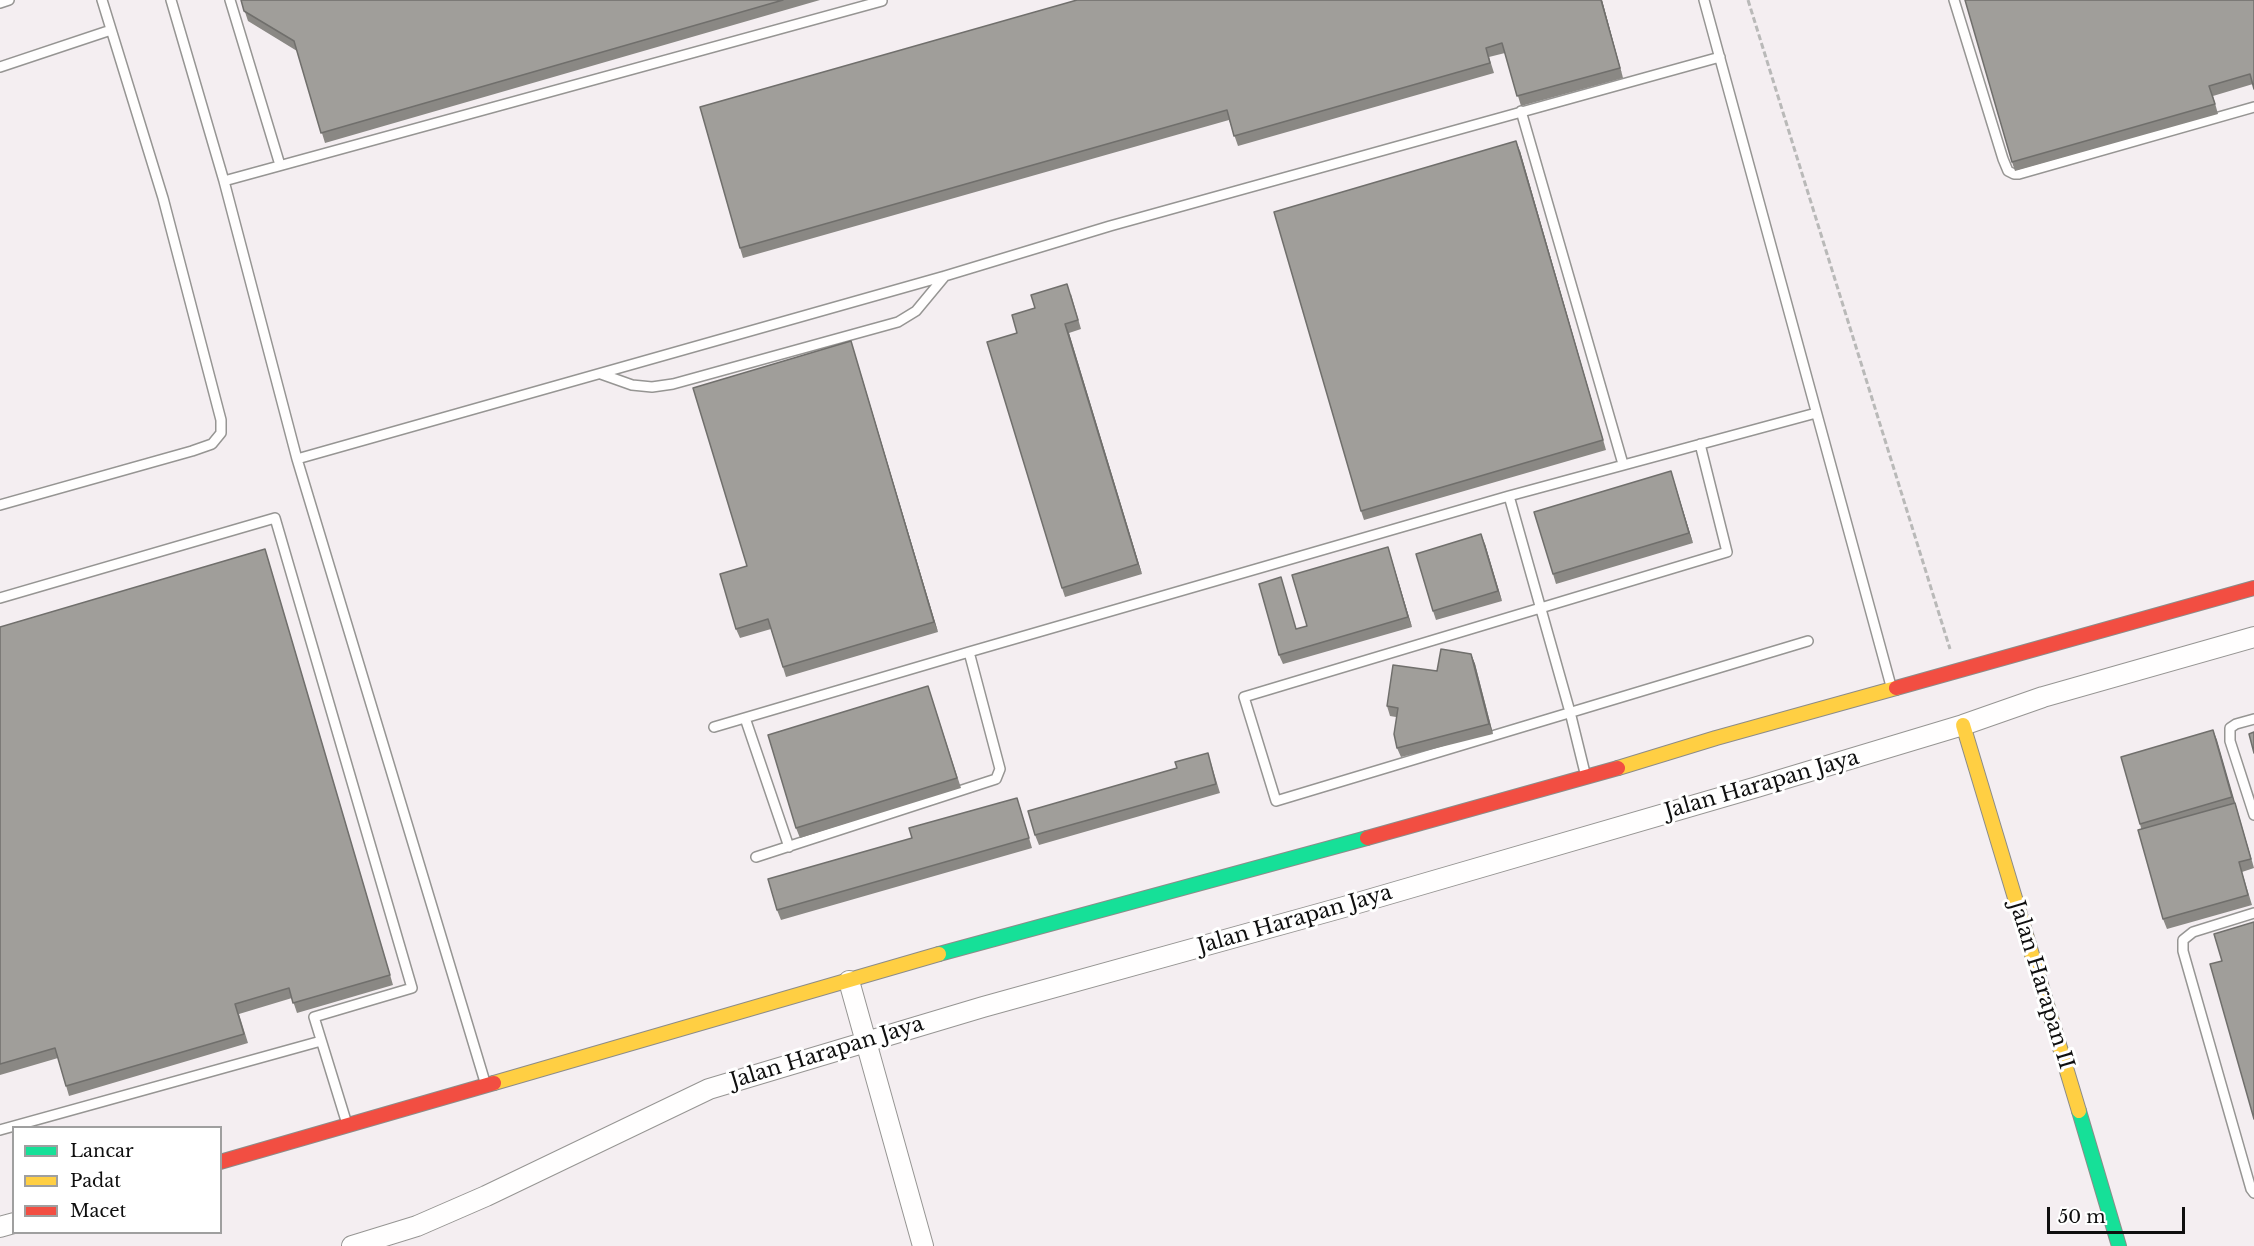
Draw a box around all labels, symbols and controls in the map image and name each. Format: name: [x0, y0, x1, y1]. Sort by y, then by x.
street label: Jalan Harapan Jaya: [1662, 745, 1862, 825]
street label: Jalan Harapan Jaya: [1195, 880, 1395, 960]
street label: Jalan Harapan II: [2003, 898, 2079, 1072]
street label: Jalan Harapan Jaya: [727, 1012, 927, 1094]
legend: [12, 1126, 222, 1234]
text: Lancar: [70, 1140, 134, 1162]
text: Padat: [70, 1170, 121, 1192]
scale bar: [2050, 1195, 2188, 1233]
text: Macet: [70, 1200, 126, 1222]
text: 50 m: [2058, 1206, 2106, 1228]

